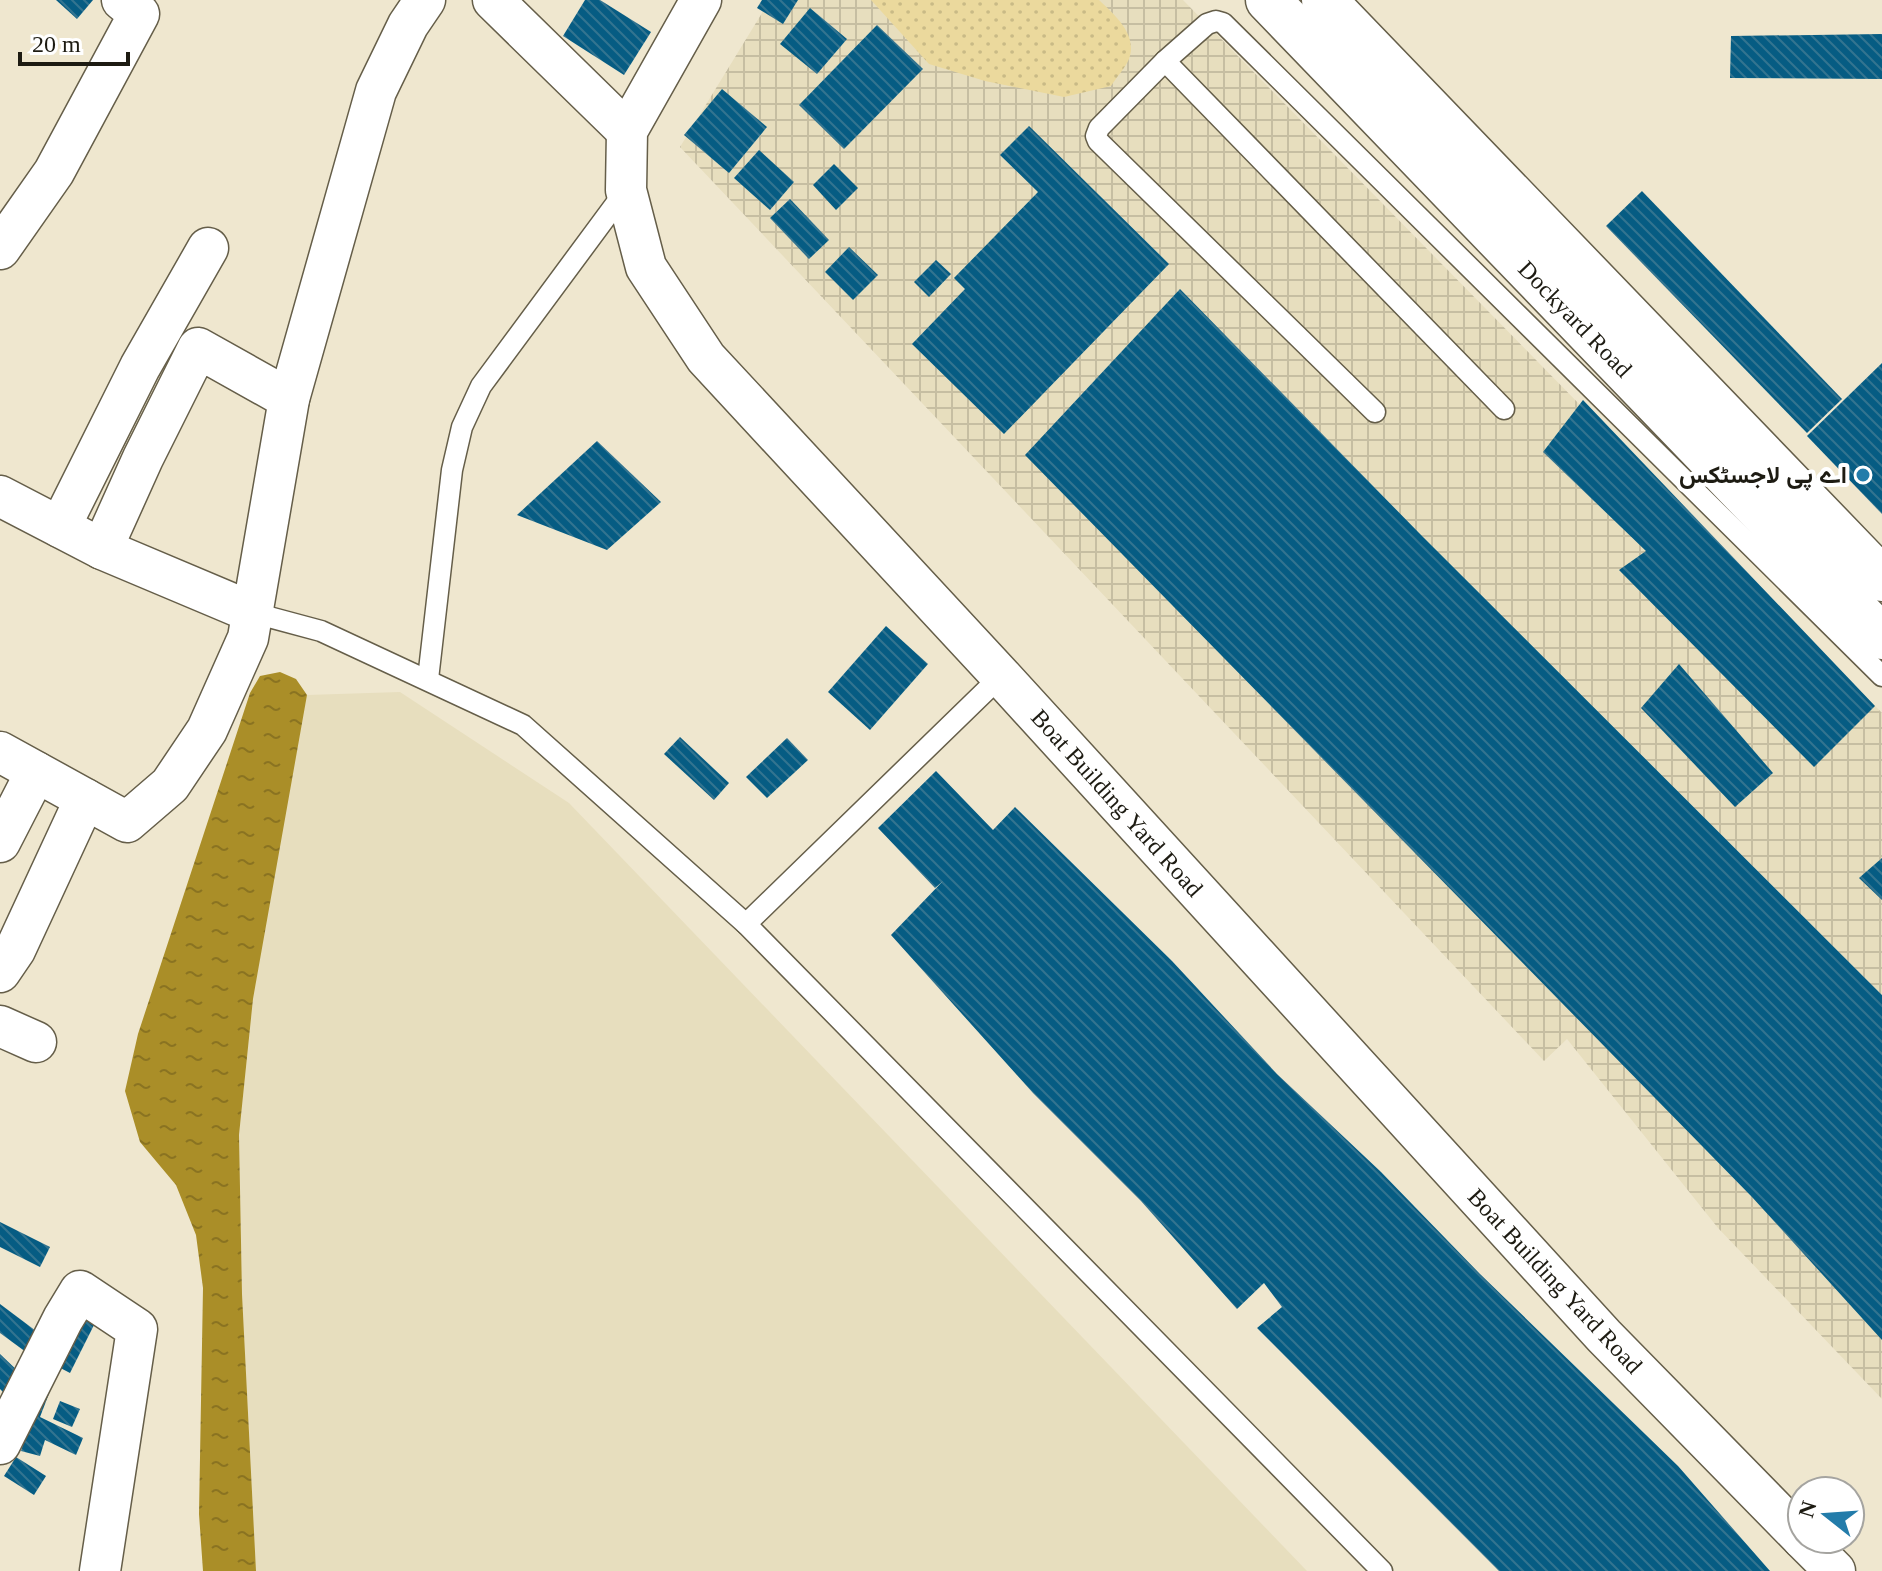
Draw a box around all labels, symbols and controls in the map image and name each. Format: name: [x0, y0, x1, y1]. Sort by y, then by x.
scale bar: [20, 16, 128, 66]
text: 20 m: [32, 31, 81, 57]
street label: Dockyard Road: [1513, 256, 1637, 382]
place label: اے پی لاجسٹکس: [1679, 462, 1847, 491]
marker: اے پی لاجسٹکس: [1854, 466, 1872, 484]
street label: Boat Building Yard Road: [1026, 704, 1208, 902]
street label: Boat Building Yard Road: [1463, 1183, 1647, 1379]
north arrow: [1786, 1475, 1866, 1555]
text: N: [1793, 1498, 1822, 1521]

